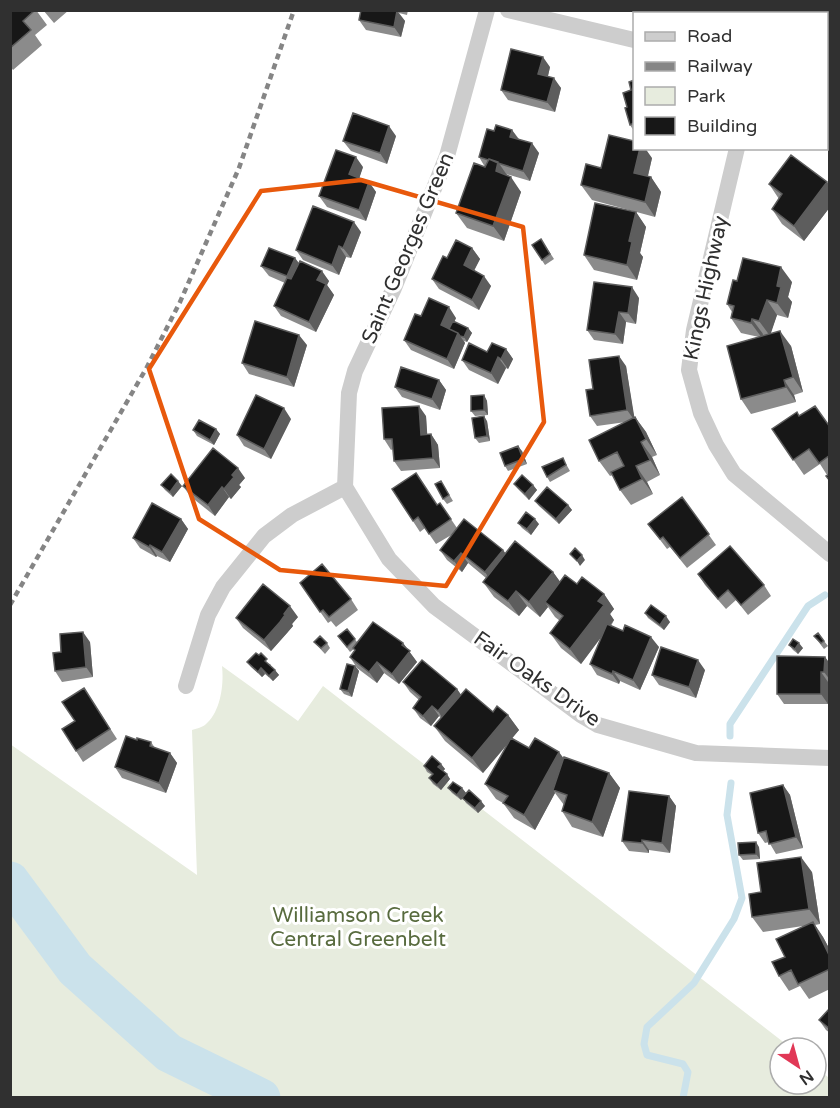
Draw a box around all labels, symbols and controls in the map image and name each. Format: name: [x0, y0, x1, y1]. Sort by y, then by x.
legend: [633, 12, 828, 150]
text: Road: [687, 25, 732, 47]
text: Railway: [687, 55, 753, 77]
text: Park: [687, 85, 726, 107]
text: Building: [687, 115, 757, 137]
street label: Saint Georges Green: [356, 149, 460, 347]
street label: Kings Highway: [678, 214, 734, 362]
street label: Fair Oaks Drive: [469, 626, 605, 732]
park label: Williamson Creek Central Greenbelt: [270, 903, 446, 952]
north arrow: [768, 1036, 828, 1096]
text: N: [795, 1065, 817, 1089]

